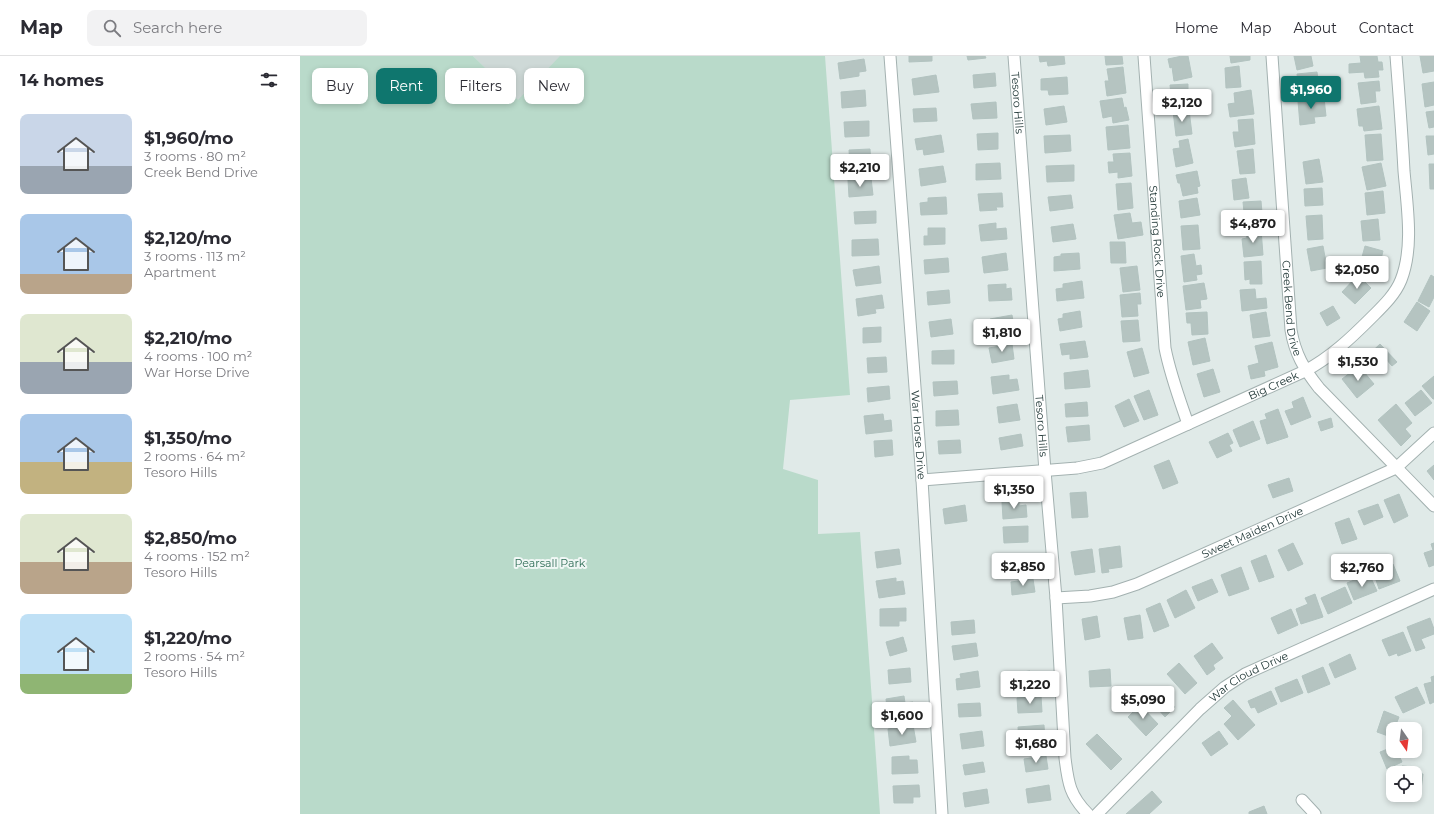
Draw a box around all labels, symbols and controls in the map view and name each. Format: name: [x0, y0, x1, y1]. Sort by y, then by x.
search box: [87, 10, 367, 46]
text: Map: [20, 16, 63, 39]
icon: search: [101, 17, 123, 39]
text: Search here: [133, 18, 222, 37]
text: Home: [1175, 19, 1218, 37]
text: Map: [1240, 19, 1271, 37]
text: About: [1293, 19, 1337, 37]
text: Contact: [1359, 19, 1414, 37]
chip: Buy: [312, 68, 368, 104]
chip: Rent: [376, 68, 437, 104]
chip: Filters: [445, 68, 516, 104]
chip: New: [524, 68, 584, 104]
icon: filters: [258, 69, 280, 91]
text: 14 homes: [20, 70, 104, 90]
street label: Tesoro Hills: [1008, 71, 1027, 135]
pin: $1,960: [1278, 76, 1344, 110]
text: $1,960: [1290, 81, 1332, 97]
pin: $2,120: [1149, 89, 1215, 123]
text: $2,120: [1162, 94, 1202, 110]
text: $1,960/mo: [144, 128, 233, 148]
icon: home: [52, 130, 100, 178]
text: 3 rooms · 80 m²: [144, 148, 246, 164]
pin: $2,210: [827, 154, 893, 188]
text: $2,210: [839, 159, 881, 175]
text: Creek Bend Drive: [144, 164, 258, 180]
street label: Standing Rock Drive: [1146, 185, 1168, 299]
pin: $4,870: [1220, 210, 1286, 244]
text: $4,870: [1230, 215, 1276, 231]
text: $2,120/mo: [144, 228, 232, 248]
icon: home: [52, 230, 100, 278]
text: 3 rooms · 113 m²: [144, 248, 246, 264]
pin: $2,050: [1324, 256, 1390, 290]
street label: Creek Bend Drive: [1279, 260, 1305, 358]
text: $2,050: [1335, 261, 1379, 277]
text: Apartment: [144, 264, 216, 280]
pin: $1,810: [969, 319, 1035, 353]
text: $1,810: [982, 324, 1022, 340]
text: $2,210/mo: [144, 328, 232, 348]
icon: home: [52, 330, 100, 378]
text: 4 rooms · 100 m²: [144, 348, 252, 364]
pin: $1,530: [1325, 348, 1391, 382]
text: $1,530: [1338, 353, 1378, 369]
text: War Horse Drive: [144, 364, 250, 380]
street label: Big Creek: [1246, 368, 1301, 403]
street label: War Horse Drive: [908, 390, 929, 480]
street label: Tesoro Hills: [1032, 395, 1051, 458]
text: $1,350/mo: [144, 428, 232, 448]
icon: home: [52, 430, 100, 478]
text: 2 rooms · 64 m²: [144, 448, 246, 464]
text: Tesoro Hills: [144, 464, 217, 480]
pin: $1,350: [981, 476, 1047, 510]
text: $1,350: [994, 481, 1034, 497]
street label: Sweet Maiden Drive: [1199, 503, 1306, 561]
text: $2,850/mo: [144, 528, 237, 548]
icon: home: [52, 530, 100, 578]
text: 4 rooms · 152 m²: [144, 548, 250, 564]
pin: $2,850: [990, 553, 1056, 587]
pin: $2,760: [1329, 554, 1395, 588]
park label: Pearsall Park: [515, 556, 586, 570]
text: $2,850: [1001, 558, 1045, 574]
text: $2,760: [1340, 559, 1384, 575]
text: Tesoro Hills: [144, 564, 217, 580]
text: $1,220/mo: [144, 628, 232, 648]
icon: home: [52, 630, 100, 678]
text: 2 rooms · 54 m²: [144, 648, 245, 664]
street label: War Cloud Drive: [1206, 648, 1291, 705]
text: Tesoro Hills: [144, 664, 217, 680]
pin: $1,220: [997, 671, 1063, 705]
text: $1,220: [1010, 676, 1050, 692]
pin: $5,090: [1110, 686, 1176, 720]
text: $5,090: [1120, 691, 1166, 707]
pin: $1,600: [869, 702, 935, 736]
text: $1,600: [881, 707, 923, 723]
north arrow: [1386, 722, 1422, 758]
map controls: [1386, 722, 1422, 802]
pin: $1,680: [1003, 730, 1069, 764]
text: $1,680: [1015, 735, 1057, 751]
button: locate: [1386, 766, 1422, 802]

